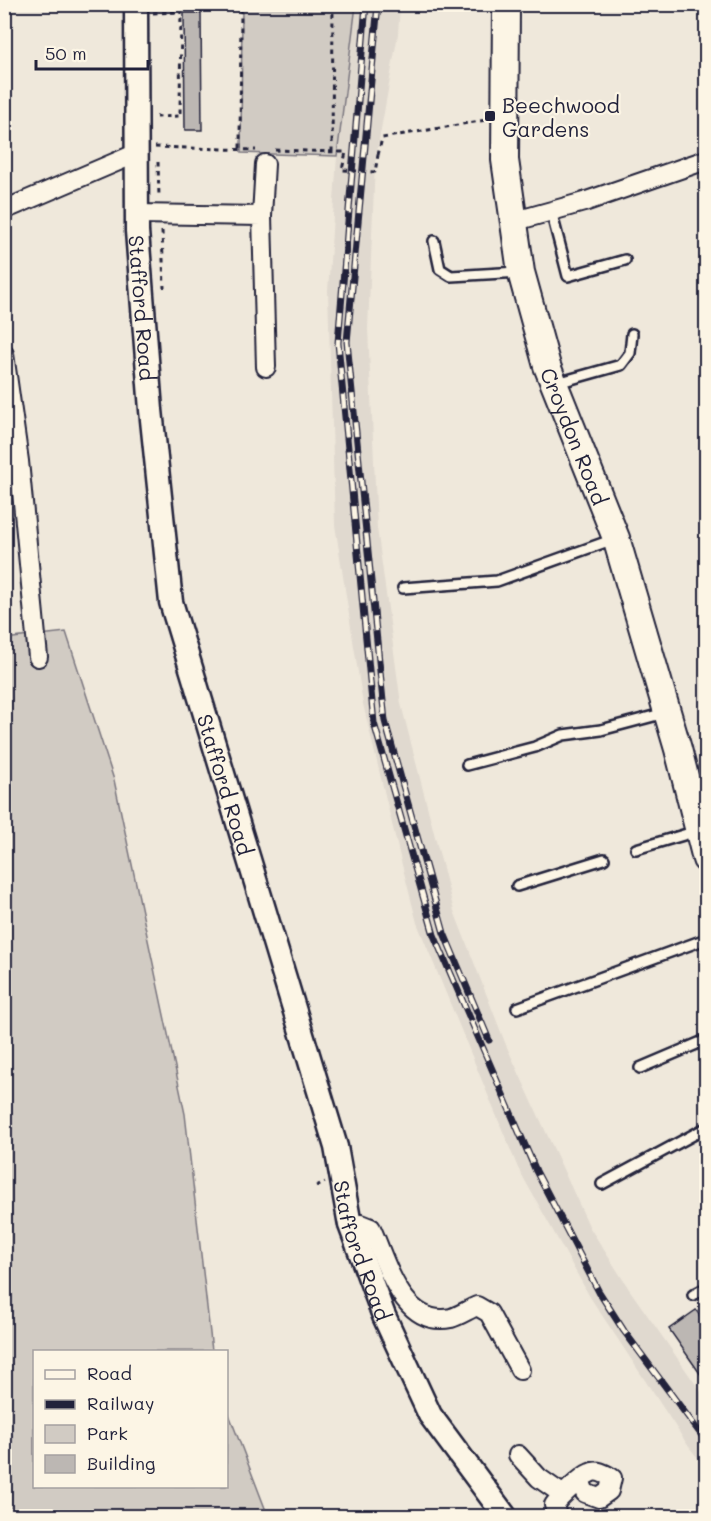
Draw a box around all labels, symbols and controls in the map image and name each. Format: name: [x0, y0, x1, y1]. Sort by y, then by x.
scale bar: [36, 33, 148, 71]
text: 50 m: [45, 41, 87, 65]
place label: Beechwood Gardens: [502, 91, 620, 142]
marker: Beechwood Gardens: [483, 109, 497, 123]
street label: Stafford Road: [124, 234, 162, 382]
street label: Croydon Road: [535, 363, 615, 508]
street label: Stafford Road: [192, 711, 260, 858]
street label: Stafford Road: [329, 1178, 398, 1324]
legend: [33, 1350, 228, 1488]
text: Road: [87, 1361, 132, 1385]
text: Railway: [87, 1391, 154, 1415]
text: Park: [87, 1421, 128, 1445]
text: Building: [87, 1451, 155, 1475]

